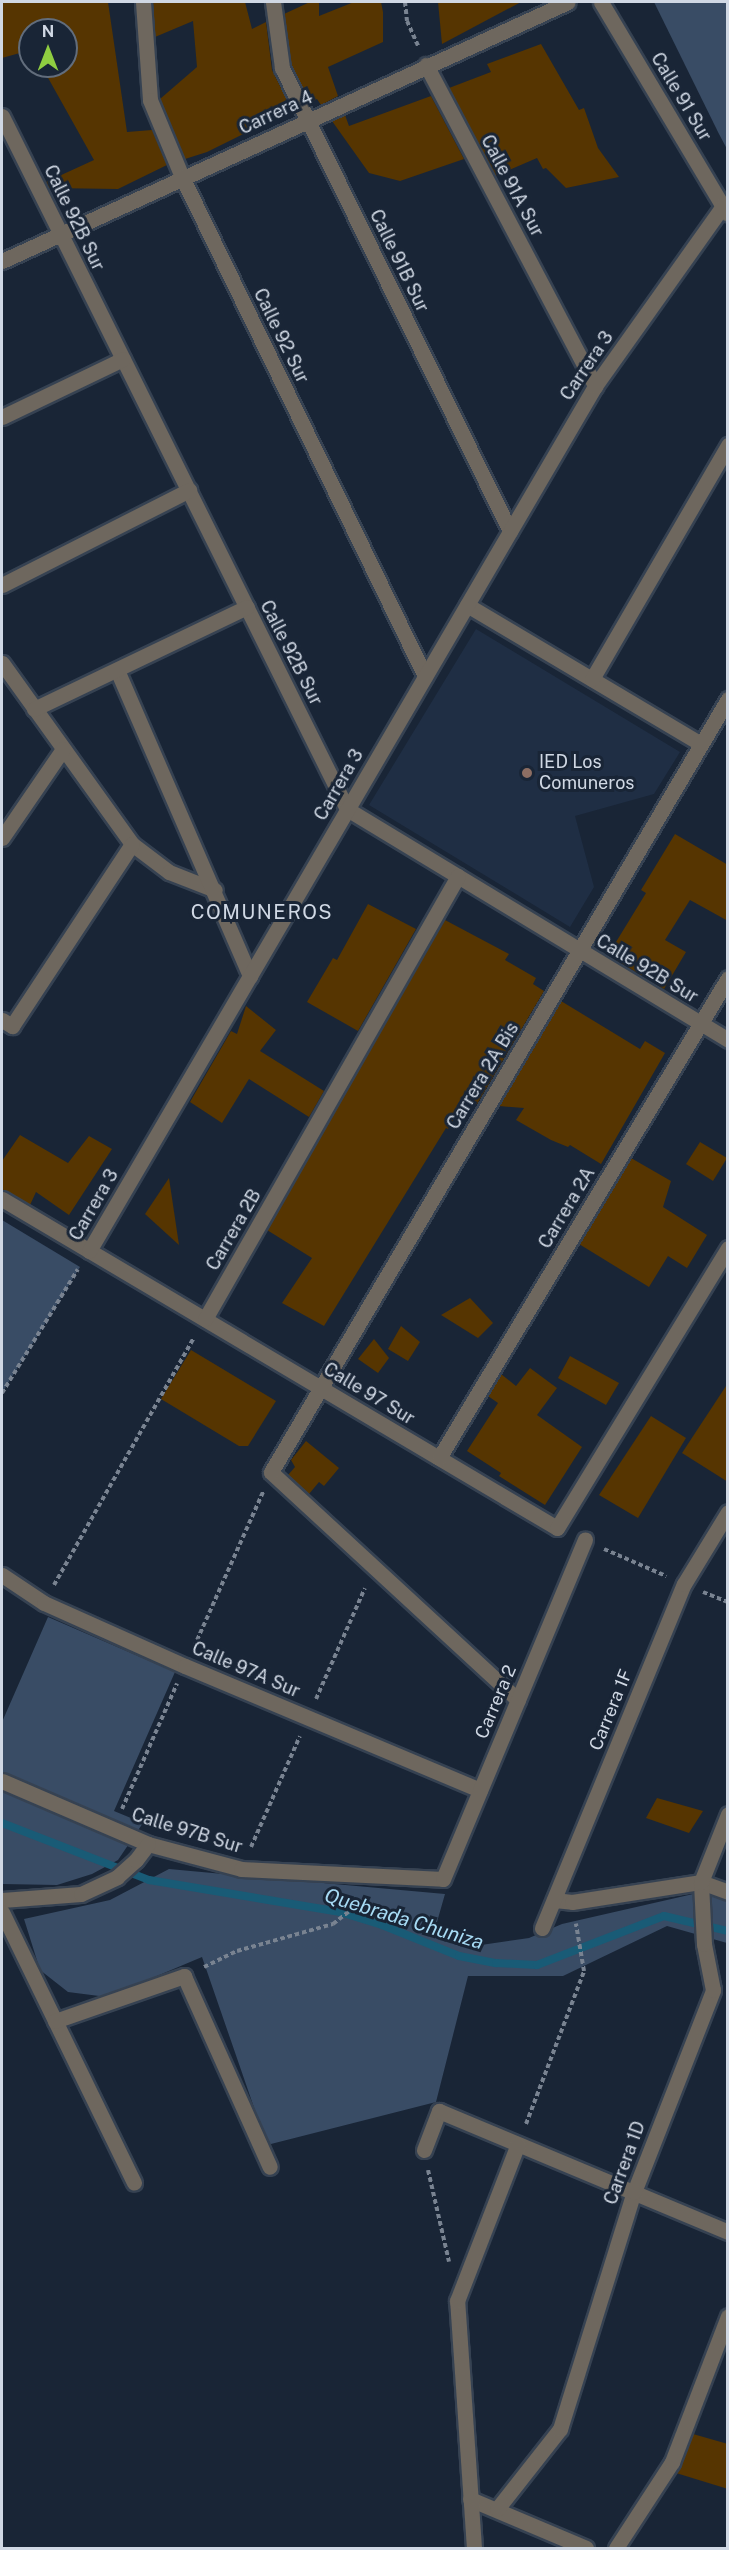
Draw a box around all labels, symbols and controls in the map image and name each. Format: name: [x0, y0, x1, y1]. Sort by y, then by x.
north arrow: [18, 18, 78, 78]
text: N: [42, 22, 54, 41]
street label: Calle 91 Sur: [646, 49, 716, 145]
street label: Carrera 4: [236, 87, 316, 139]
street label: Calle 91A Sur: [476, 131, 548, 241]
street label: Calle 92B Sur: [39, 162, 109, 274]
street label: Calle 91B Sur: [365, 206, 433, 316]
street label: Calle 92 Sur: [249, 285, 313, 387]
street label: Carrera 3: [556, 327, 618, 405]
street label: Calle 92B Sur: [255, 597, 327, 709]
street label: Carrera 3: [310, 746, 368, 824]
place label: IED Los Comuneros: [539, 752, 634, 795]
marker: IED Los Comuneros: [520, 766, 534, 780]
district label: COMUNEROS: [191, 900, 333, 924]
street label: Calle 92B Sur: [592, 930, 702, 1008]
street label: Carrera 2A Bis: [443, 1019, 523, 1133]
street label: Carrera 2A: [534, 1163, 600, 1253]
street label: Carrera 3: [65, 1166, 123, 1244]
street label: Carrera 2B: [202, 1186, 266, 1274]
street label: Calle 97 Sur: [319, 1358, 419, 1430]
street label: Calle 97A Sur: [189, 1637, 303, 1703]
street label: Carrera 2: [471, 1662, 521, 1742]
street label: Carrera 1F: [585, 1666, 637, 1754]
street label: Calle 97B Sur: [129, 1804, 245, 1858]
water label: Quebrada Chuniza: [322, 1883, 486, 1955]
street label: Carrera 1D: [600, 2118, 650, 2208]

